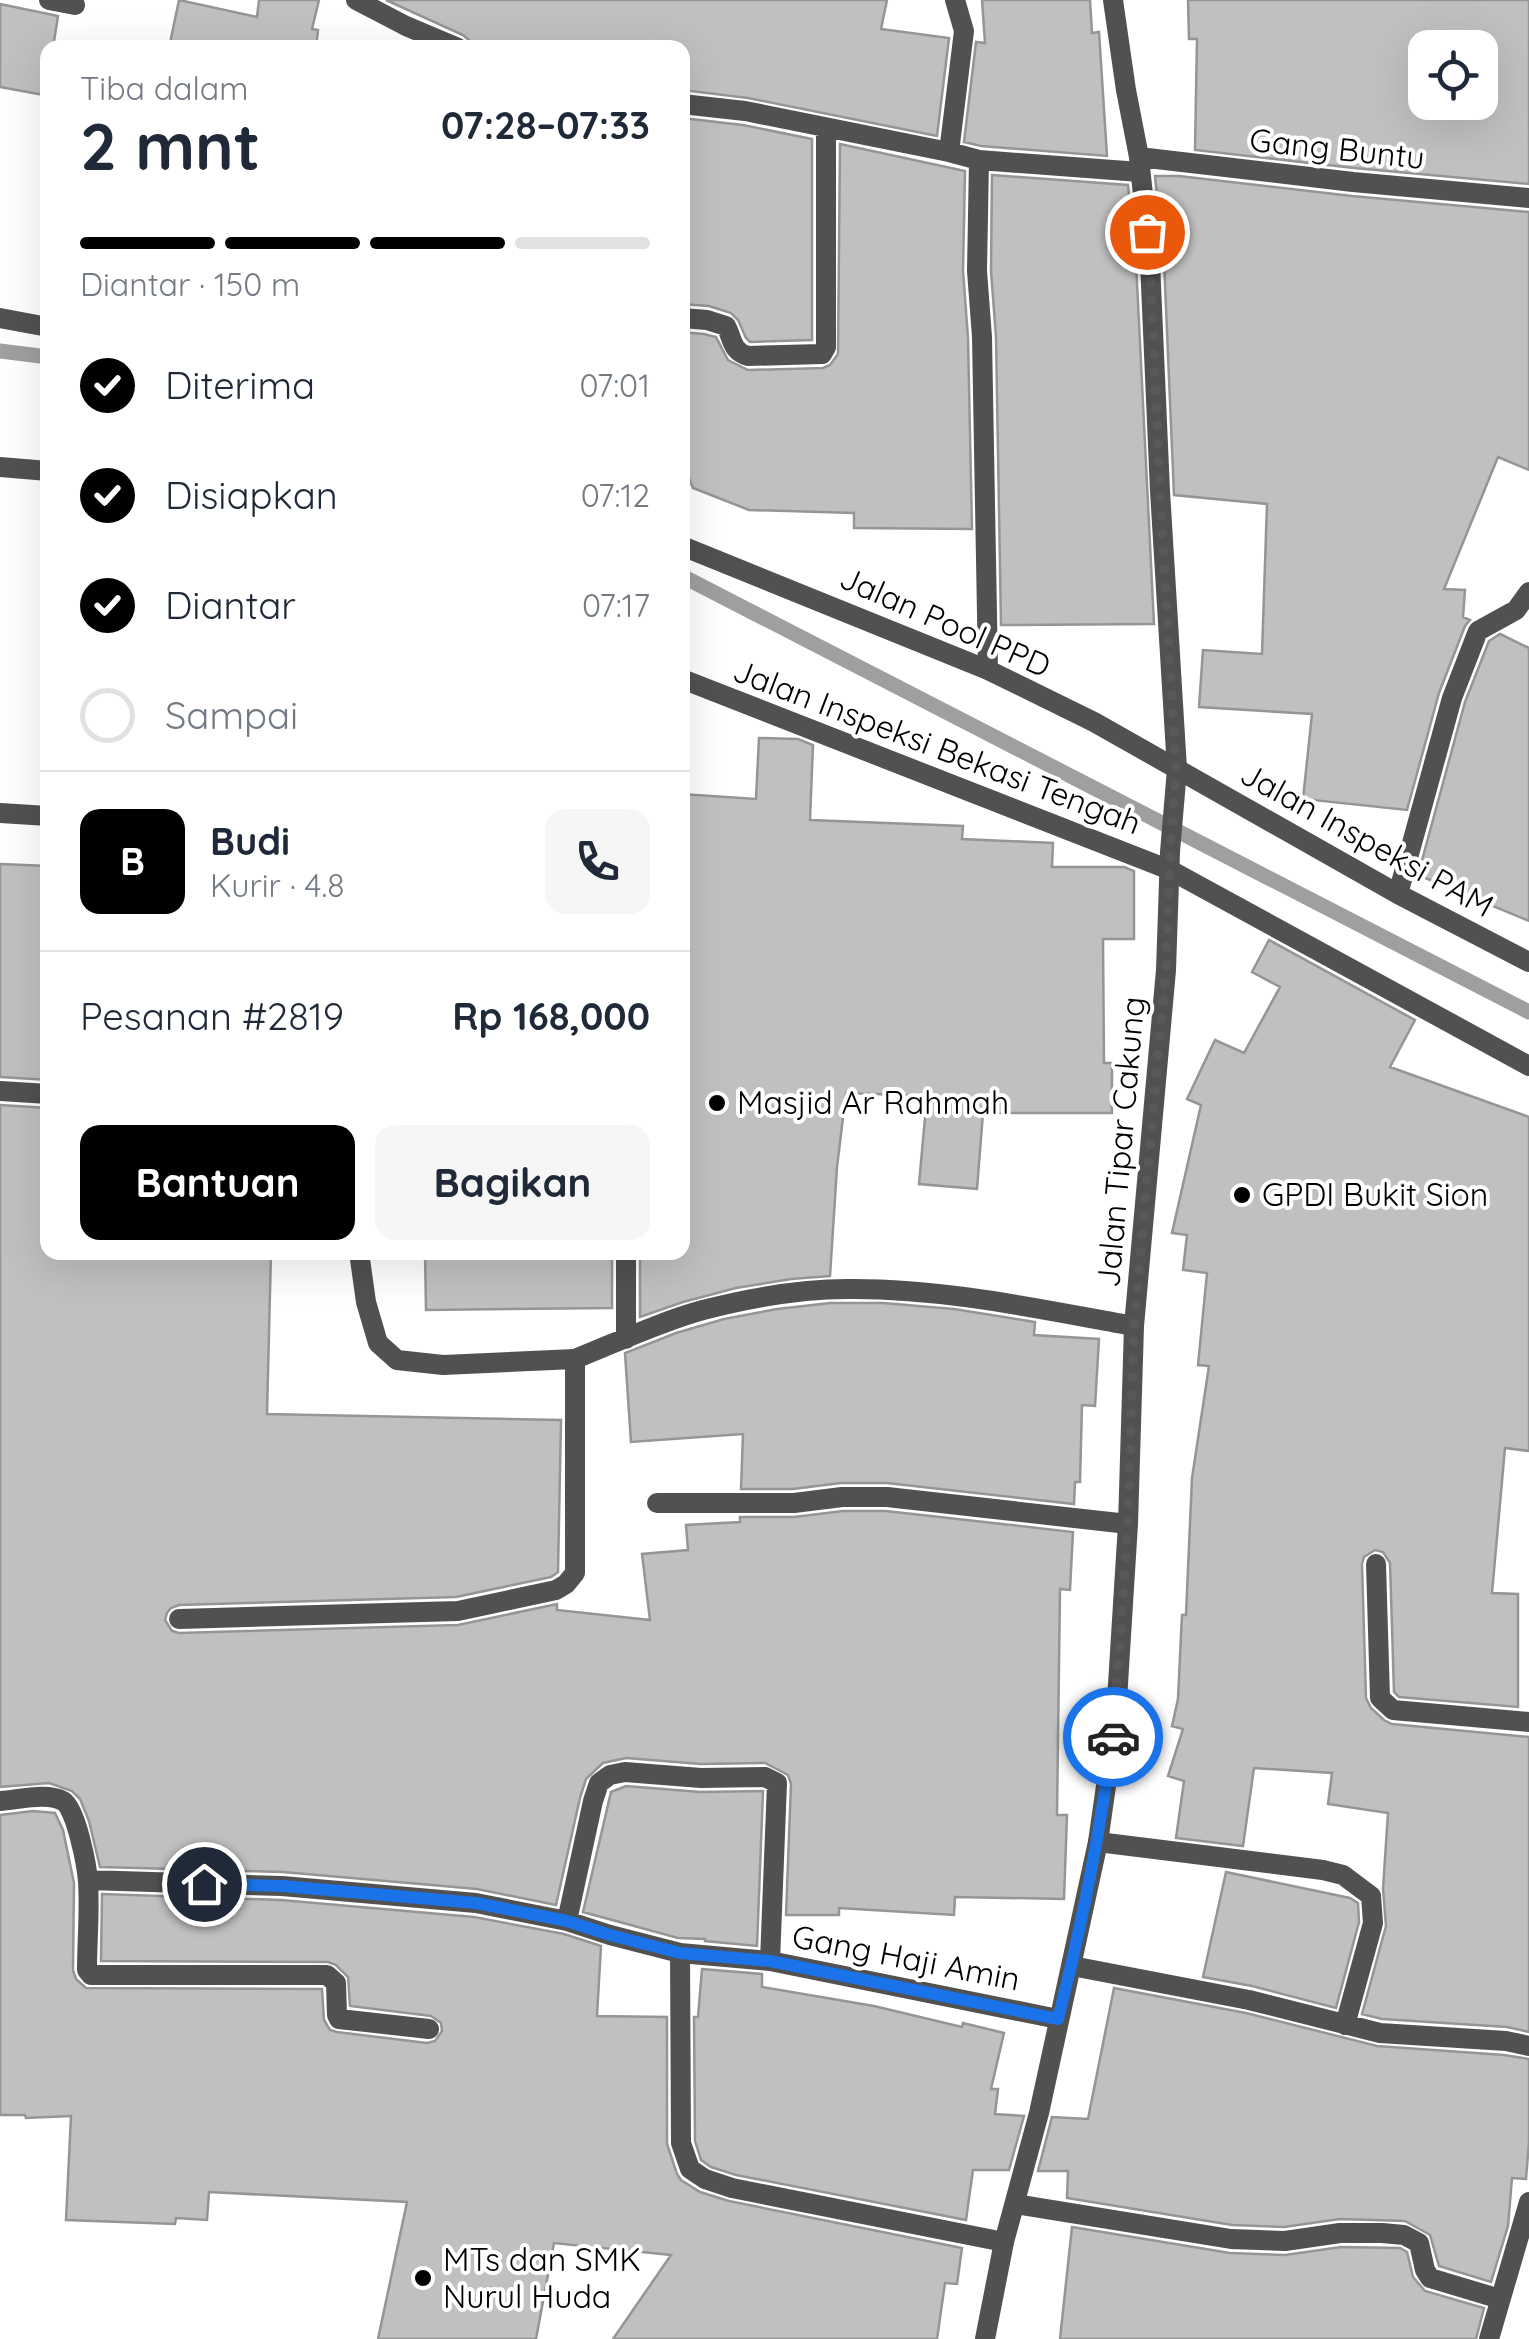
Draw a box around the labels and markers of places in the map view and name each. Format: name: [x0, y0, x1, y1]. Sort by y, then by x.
pin: [1105, 190, 1190, 275]
place label: Masjid Ar Rahmah: [737, 1082, 1009, 1122]
marker: Masjid Ar Rahmah: [706, 1092, 728, 1114]
place label: GPDI Bukit Sion: [1262, 1174, 1488, 1214]
marker: GPDI Bukit Sion: [1231, 1184, 1253, 1206]
pin: [162, 1842, 247, 1927]
place label: MTs dan SMK Nurul Huda: [443, 2239, 641, 2316]
marker: MTs dan SMK Nurul Huda: [412, 2267, 434, 2289]

